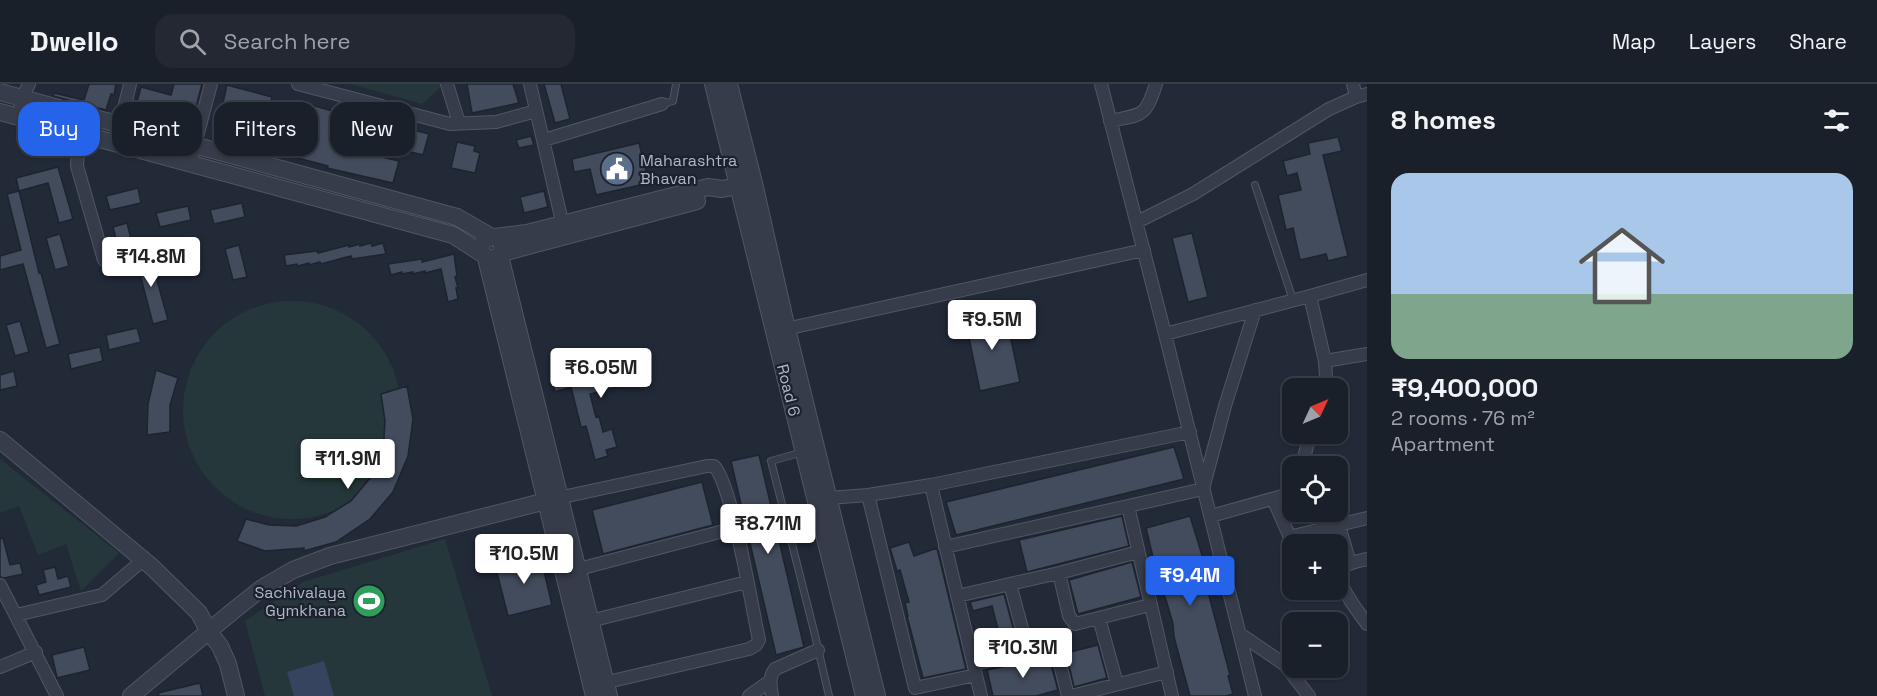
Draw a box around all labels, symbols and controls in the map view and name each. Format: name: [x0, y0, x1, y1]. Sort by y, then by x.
search box: [155, 14, 575, 68]
text: Dwello: [30, 23, 119, 59]
icon: search: [176, 25, 209, 58]
text: Search here: [224, 27, 351, 55]
text: Map: [1612, 28, 1656, 55]
text: Layers: [1689, 28, 1756, 55]
text: Share: [1789, 28, 1847, 55]
chip: Buy: [18, 102, 100, 156]
chip: Rent: [112, 102, 202, 156]
chip: Filters: [214, 102, 318, 156]
chip: New: [330, 102, 415, 156]
text: 8 homes: [1391, 103, 1496, 137]
icon: filters: [1820, 104, 1853, 137]
place label: Maharashtra Bhavan: [640, 150, 737, 189]
public building icon: Maharashtra Bhavan: [599, 151, 635, 187]
icon: home: [1568, 212, 1676, 320]
pin: ₹14.8M: [102, 237, 200, 288]
text: ₹14.8M: [116, 243, 186, 269]
pin: ₹9.5M: [950, 300, 1034, 351]
text: ₹9.5M: [962, 306, 1022, 332]
pin: ₹6.05M: [552, 348, 650, 399]
text: ₹6.05M: [564, 354, 638, 380]
street label: Road 6: [772, 362, 805, 418]
text: ₹9,400,000: [1391, 371, 1538, 405]
north arrow: [1282, 378, 1348, 444]
map controls: [1282, 378, 1348, 678]
text: 2 rooms · 76 m²: [1391, 405, 1535, 431]
text: Apartment: [1391, 431, 1495, 457]
pin: ₹11.9M: [299, 439, 397, 490]
text: ₹11.9M: [315, 445, 381, 471]
button: locate: [1282, 456, 1348, 522]
pin: ₹8.71M: [719, 504, 817, 555]
text: ₹8.71M: [734, 510, 802, 536]
pin: ₹10.5M: [475, 534, 573, 585]
button: +: [1282, 534, 1348, 600]
text: ₹10.5M: [489, 540, 559, 566]
pin: ₹9.4M: [1148, 556, 1232, 607]
text: ₹9.4M: [1160, 562, 1220, 588]
place label: Sachivalaya Gymkhana: [254, 582, 346, 621]
sports icon: Sachivalaya Gymkhana: [351, 583, 387, 619]
button: −: [1282, 612, 1348, 678]
pin: ₹10.3M: [974, 628, 1072, 679]
text: ₹10.3M: [988, 634, 1058, 660]

